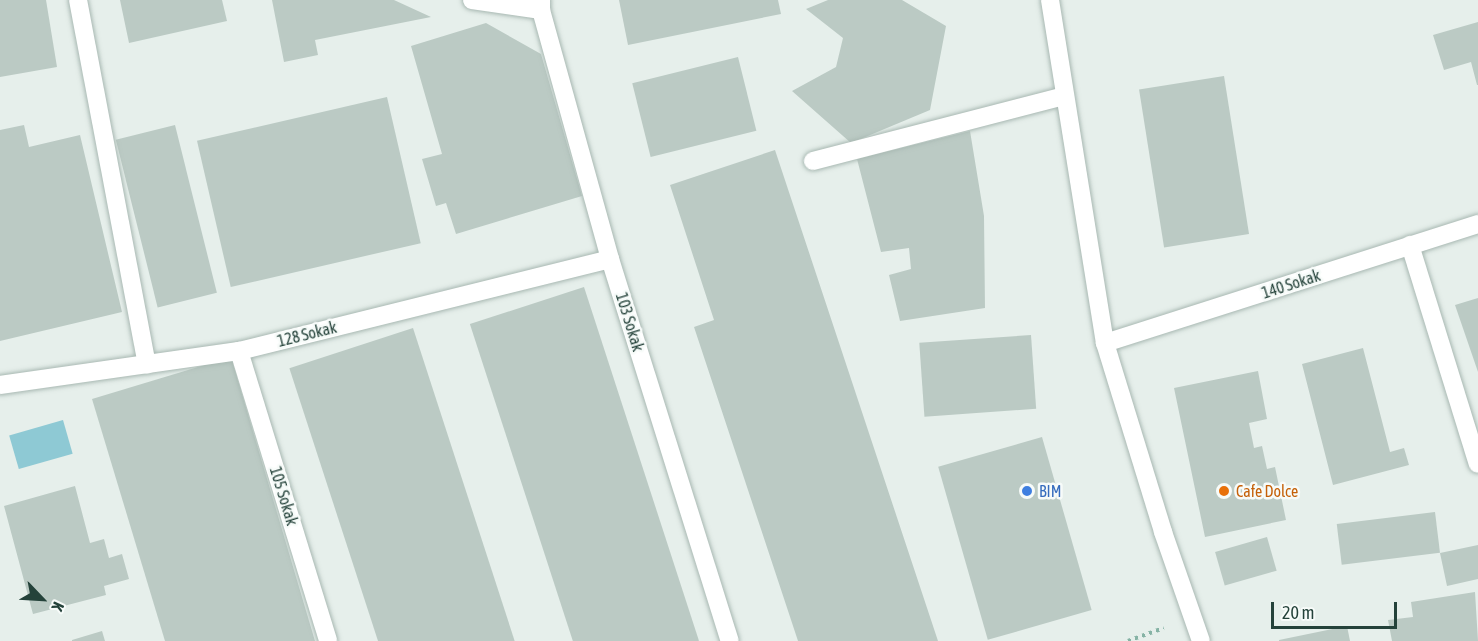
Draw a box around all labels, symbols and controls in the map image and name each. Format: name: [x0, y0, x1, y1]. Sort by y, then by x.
street label: 140 Sokak: [1259, 266, 1323, 302]
street label: 103 Sokak: [612, 290, 648, 354]
street label: 128 Sokak: [275, 317, 339, 351]
street label: 105 Sokak: [266, 464, 302, 528]
place label: BIM: [1039, 481, 1061, 501]
place label: Cafe Dolce: [1236, 481, 1298, 501]
marker: BIM: [1020, 484, 1034, 498]
marker: Cafe Dolce: [1217, 484, 1231, 498]
north arrow: [12, 569, 72, 629]
scale bar: [1274, 590, 1400, 628]
text: K: [48, 599, 68, 614]
text: 20 m: [1282, 602, 1314, 623]

